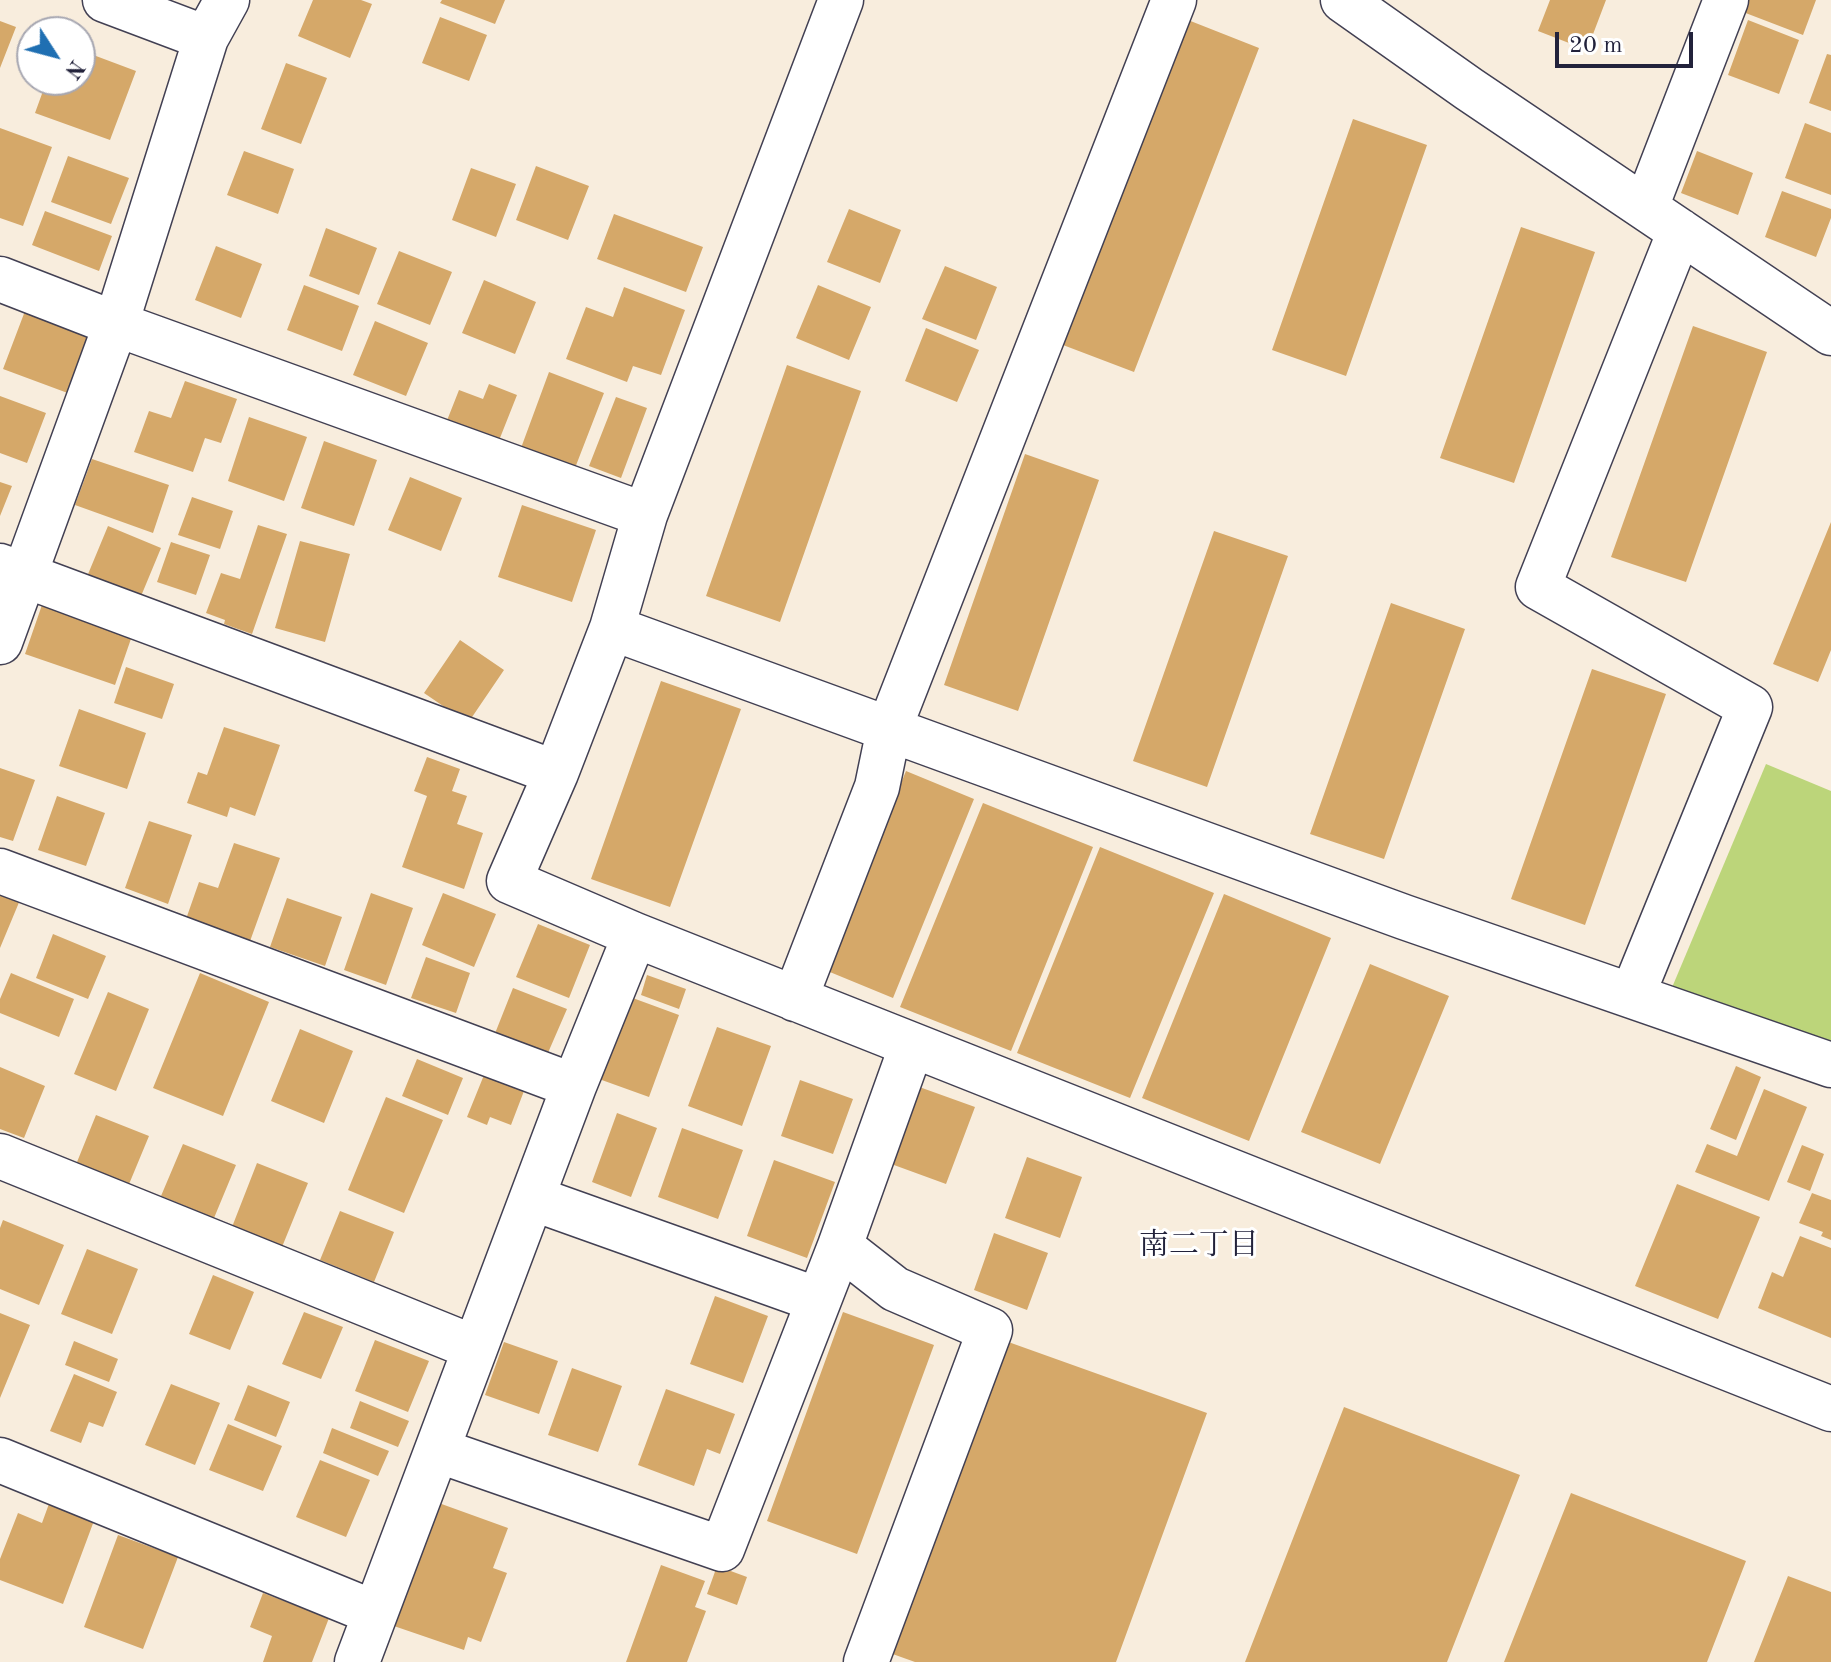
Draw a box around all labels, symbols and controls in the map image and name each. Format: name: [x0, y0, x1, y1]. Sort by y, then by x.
north arrow: [16, 16, 96, 96]
scale bar: [1559, 16, 1697, 66]
text: 20 m: [1569, 34, 1623, 58]
text: N: [60, 56, 88, 82]
district label: 南二丁目: [1139, 1228, 1259, 1264]

